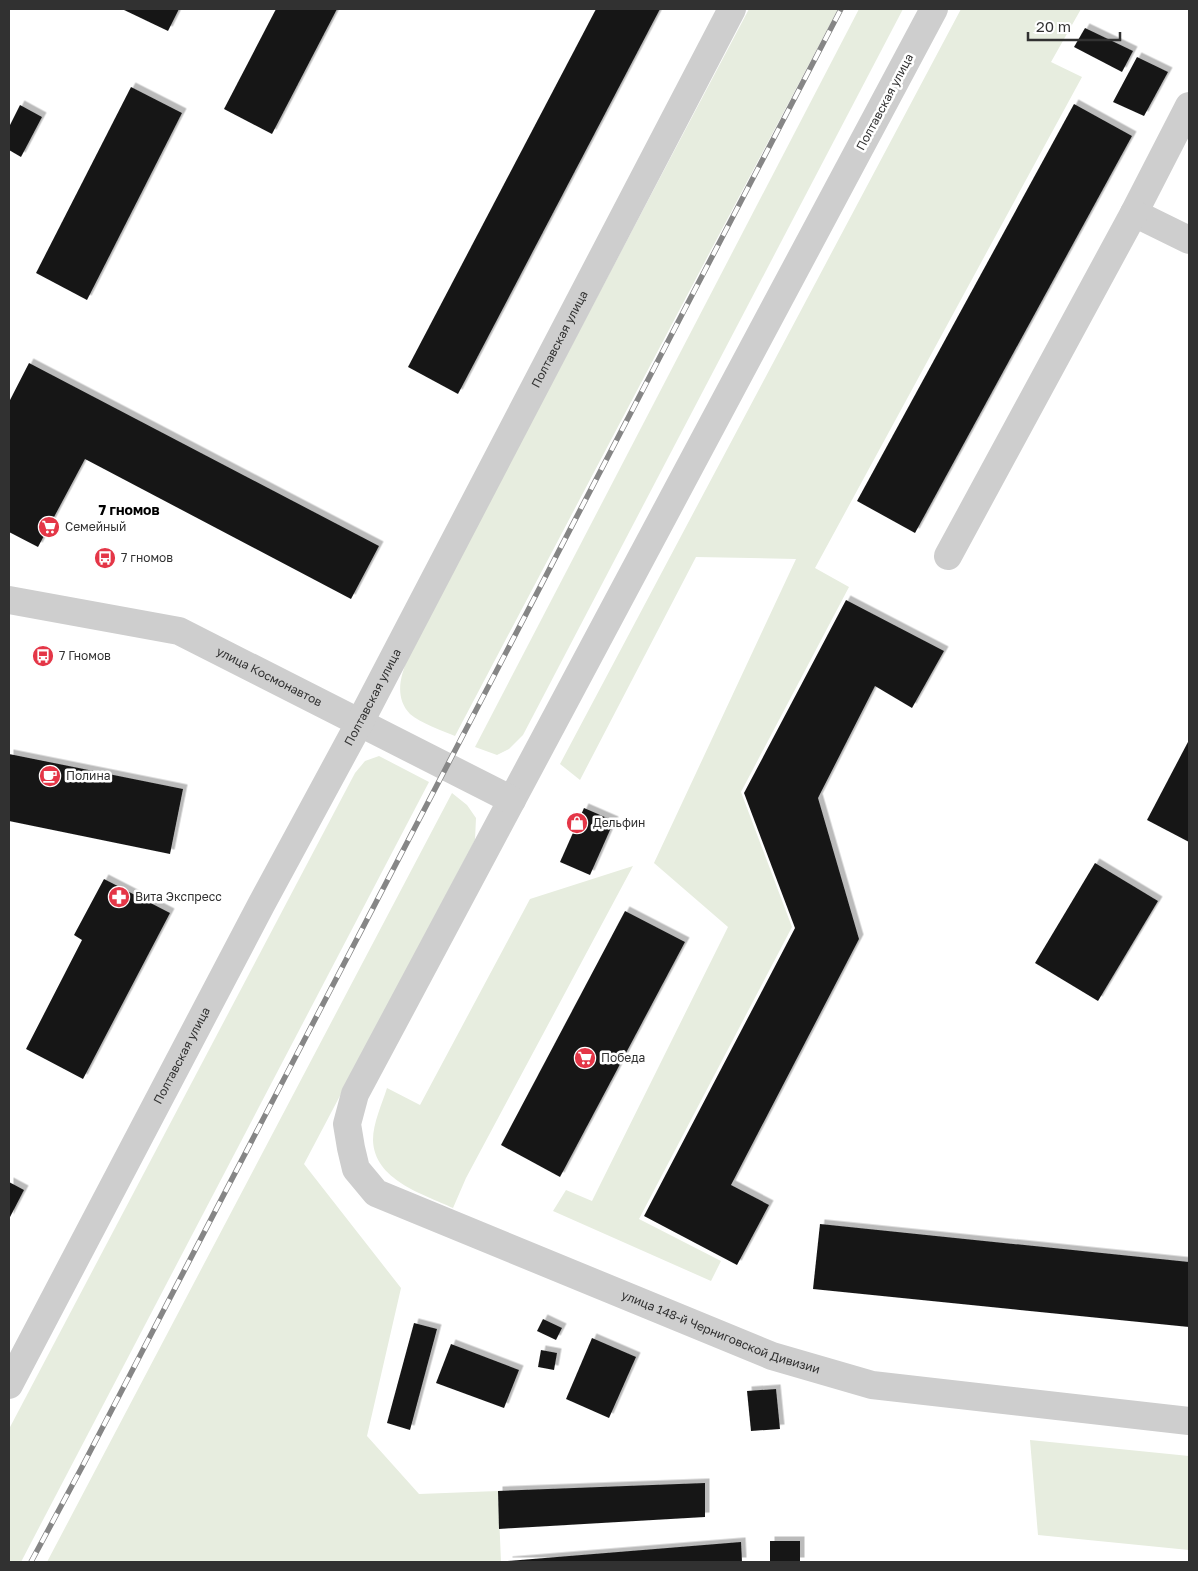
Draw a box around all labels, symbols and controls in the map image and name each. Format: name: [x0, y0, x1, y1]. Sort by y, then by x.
scale bar: [1028, 10, 1120, 42]
text: 20 m: [1036, 17, 1071, 35]
street label: Полтавская улица: [853, 51, 916, 153]
street label: Полтавская улица: [528, 288, 591, 390]
district label: 7 гномов: [98, 501, 160, 518]
supermarket icon: Семейный: [37, 515, 61, 539]
place label: Семейный: [65, 519, 126, 534]
bus stop icon: 7 гномов: [93, 546, 117, 570]
place label: 7 гномов: [121, 550, 173, 565]
street label: улица Космонавтов: [214, 643, 325, 710]
bus stop icon: 7 Гномов: [31, 644, 55, 668]
street label: Полтавская улица: [341, 646, 404, 748]
place label: 7 Гномов: [59, 648, 111, 663]
cafe icon: Полина: [38, 764, 62, 788]
place label: Полина: [66, 768, 111, 783]
shop icon: Дельфин: [565, 811, 589, 835]
place label: Дельфин: [593, 815, 645, 830]
pharmacy icon: Вита Экспресс: [107, 885, 131, 909]
place label: Вита Экспресс: [135, 889, 222, 904]
street label: Полтавская улица: [150, 1004, 213, 1106]
supermarket icon: Победа: [573, 1046, 597, 1070]
place label: Победа: [601, 1050, 645, 1065]
street label: улица 148-й Черниговской Дивизии: [619, 1287, 822, 1377]

